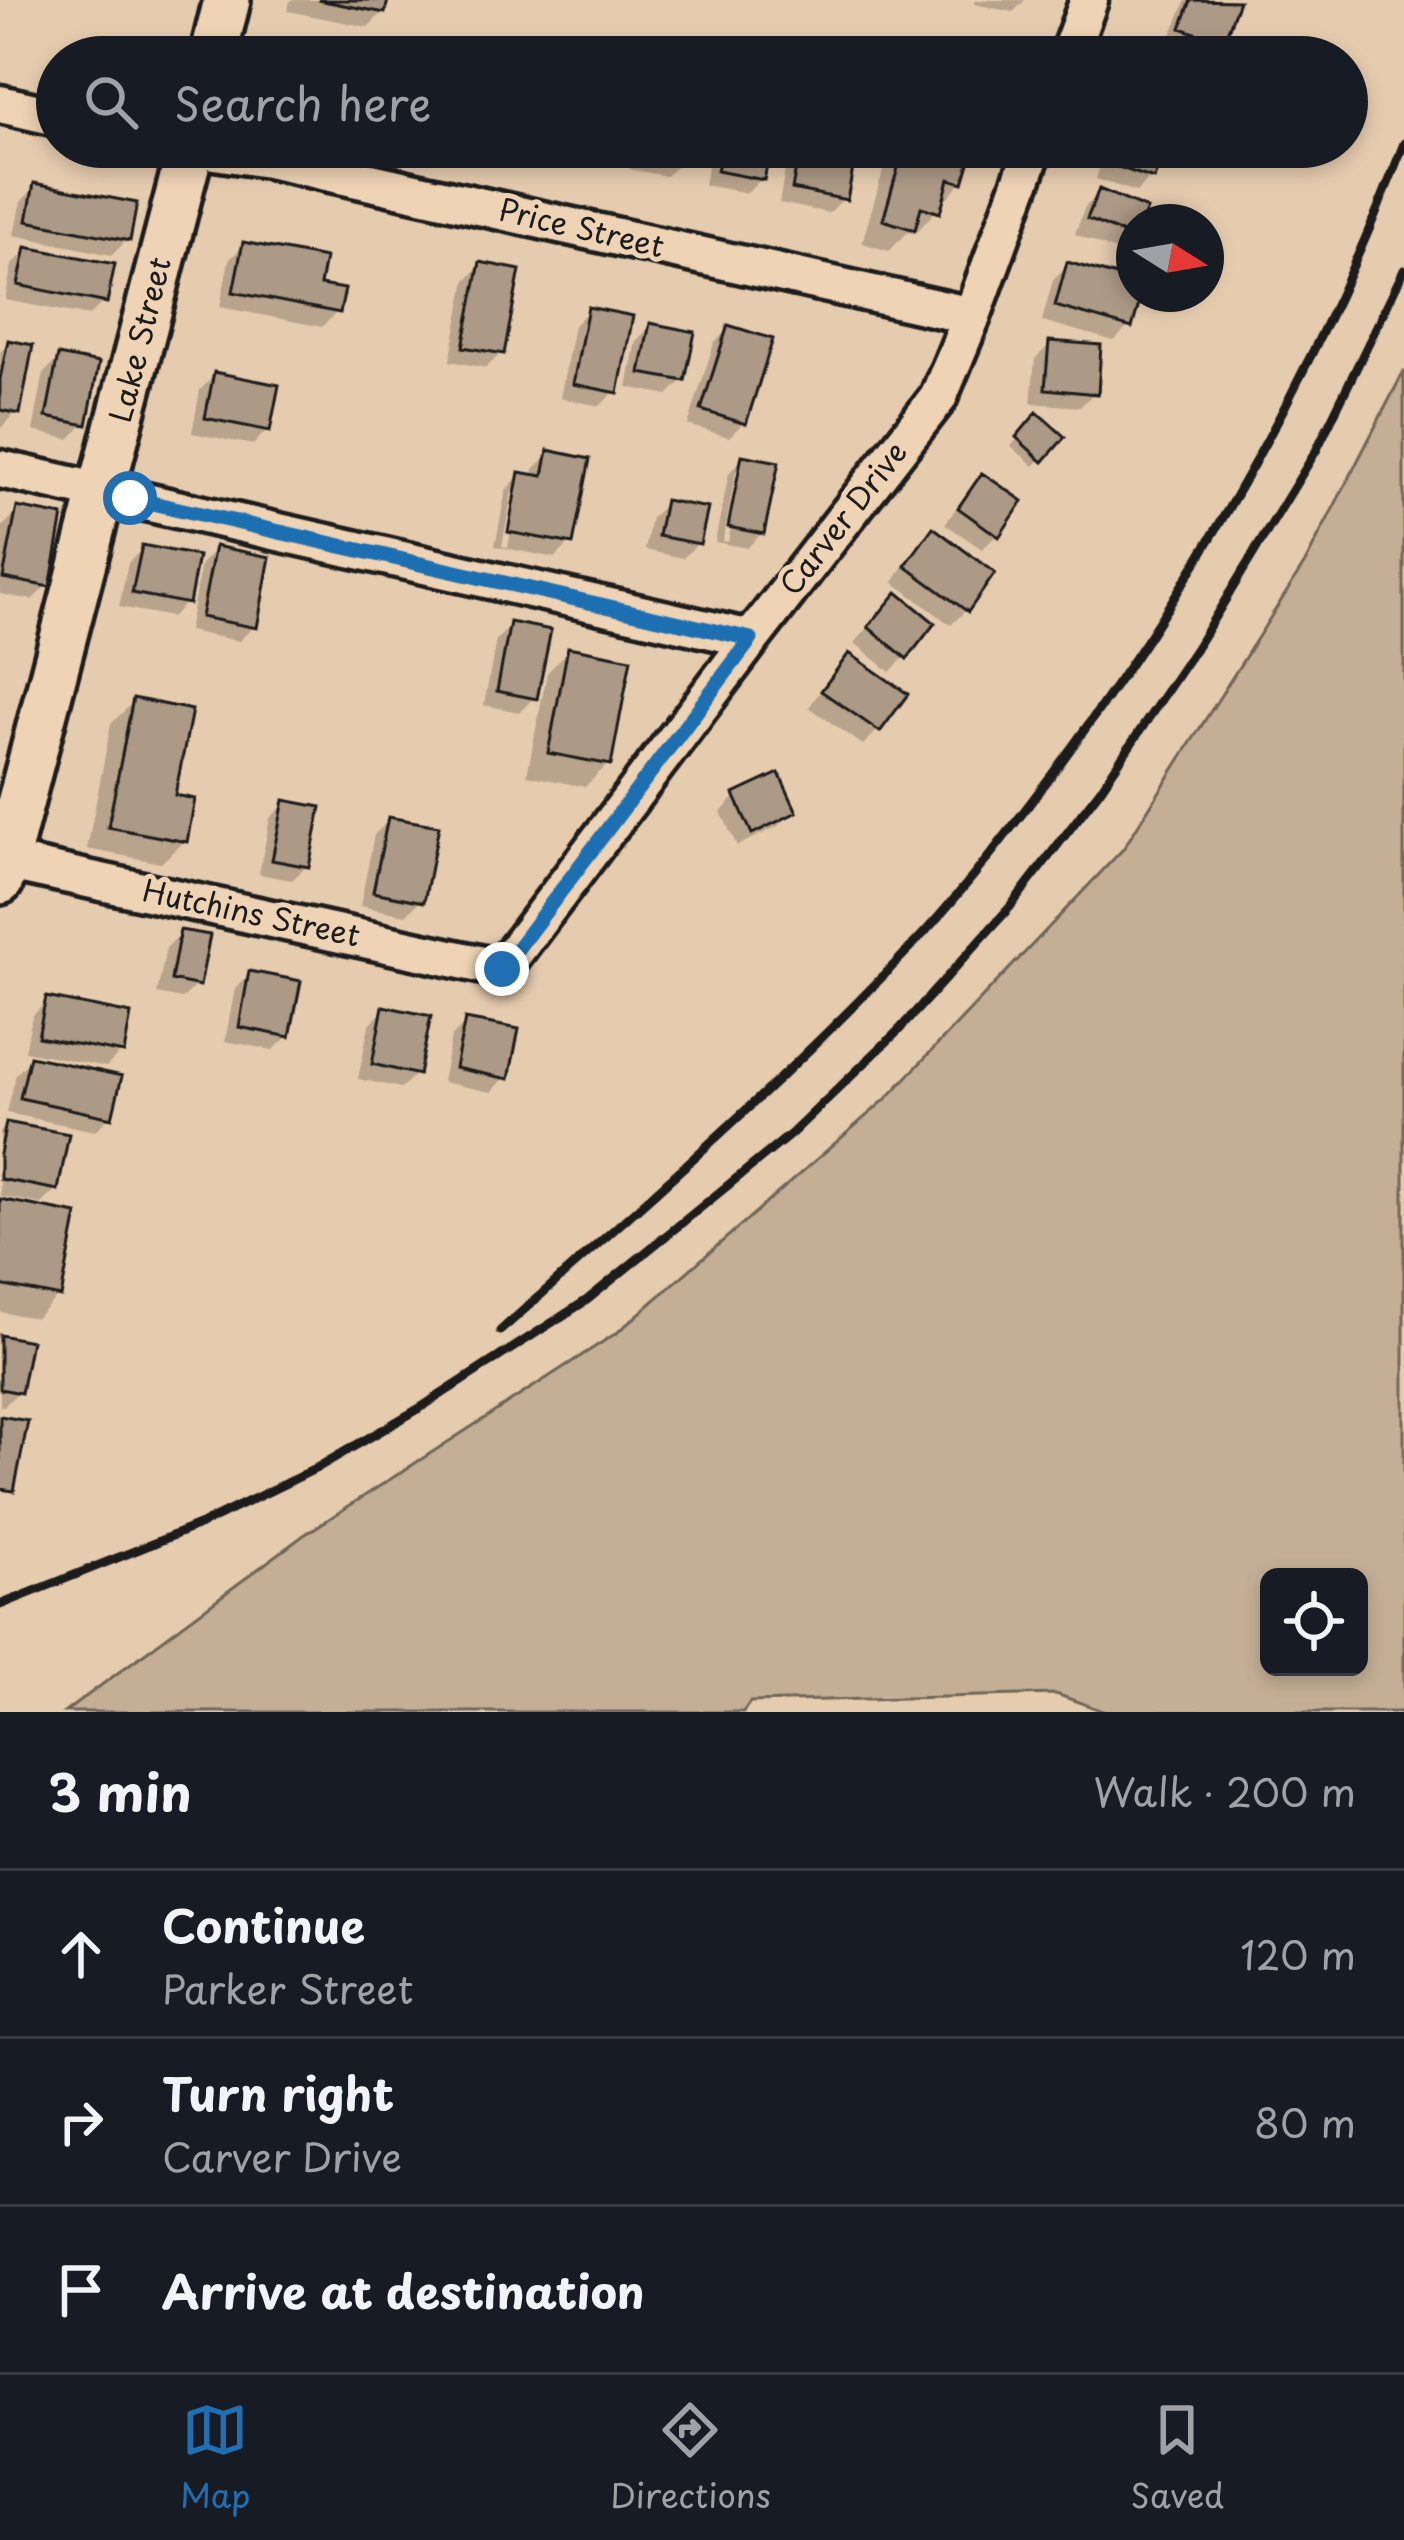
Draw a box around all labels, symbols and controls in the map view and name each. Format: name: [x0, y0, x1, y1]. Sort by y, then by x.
search box: [36, 36, 1368, 168]
text: Search here: [174, 68, 431, 136]
icon: search: [78, 69, 144, 135]
street label: Price Street: [494, 186, 669, 267]
north arrow: [1116, 204, 1224, 312]
street label: Lake Street: [96, 252, 181, 427]
street label: Carver Drive: [767, 431, 917, 604]
route start: [103, 471, 157, 525]
street label: Hutchins Street: [139, 867, 364, 957]
route end: [475, 942, 529, 996]
map controls: [1260, 1568, 1368, 1676]
button: locate: [1260, 1568, 1368, 1676]
text: 3 min: [48, 1752, 192, 1829]
text: Walk · 200 m: [1093, 1761, 1356, 1820]
text: Continue: [162, 1890, 365, 1958]
icon: ahead: [48, 1921, 114, 1987]
text: 120 m: [1240, 1924, 1356, 1983]
text: Parker Street: [162, 1958, 413, 2017]
text: Turn right: [162, 2058, 394, 2126]
icon: right: [48, 2089, 114, 2155]
text: 80 m: [1254, 2092, 1356, 2151]
text: Carver Drive: [162, 2126, 402, 2185]
text: Arrive at destination: [162, 2256, 645, 2324]
icon: arrive: [48, 2257, 114, 2323]
tab: Map: [180, 2397, 250, 2519]
tab: Directions: [610, 2397, 771, 2519]
tab: Saved: [1130, 2397, 1224, 2519]

